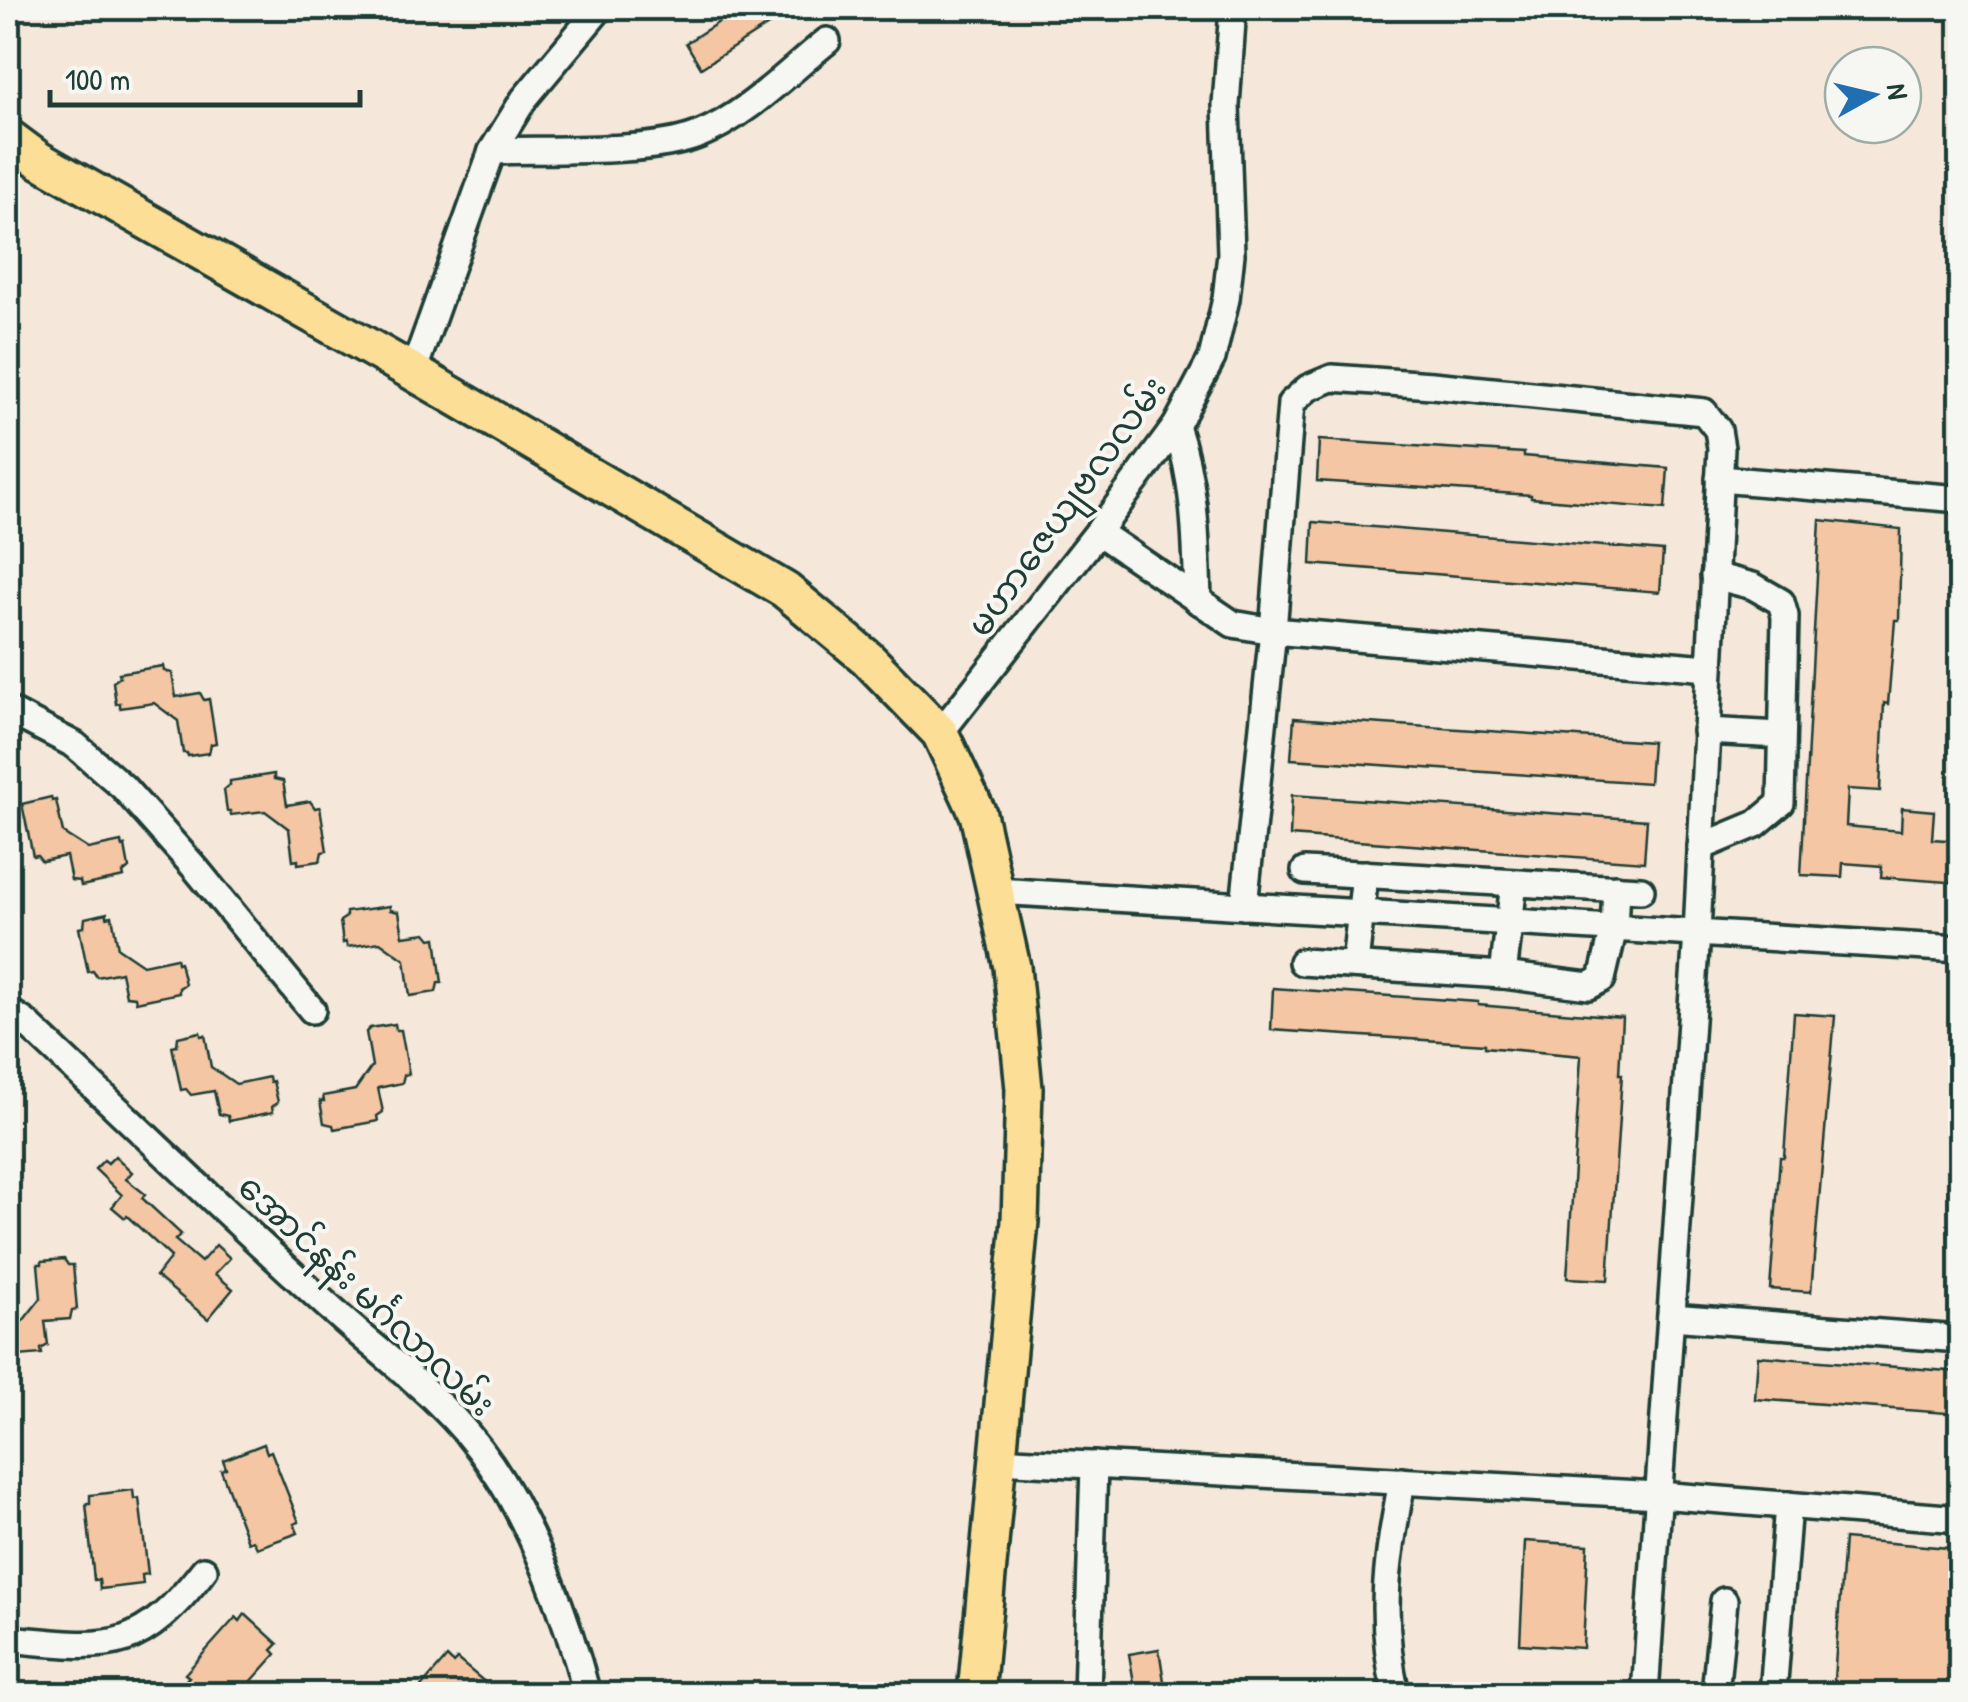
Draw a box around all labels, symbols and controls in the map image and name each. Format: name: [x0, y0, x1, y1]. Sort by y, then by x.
scale bar: [50, 45, 360, 107]
north arrow: [1823, 45, 1923, 145]
text: 100 m: [65, 59, 130, 99]
text: N: [1878, 81, 1918, 102]
street label: မဟာဇေယျဗလလမ်း: [956, 366, 1181, 649]
street label: အောင်နန်း မင်္ဂလာလမ်း: [225, 1163, 506, 1430]

